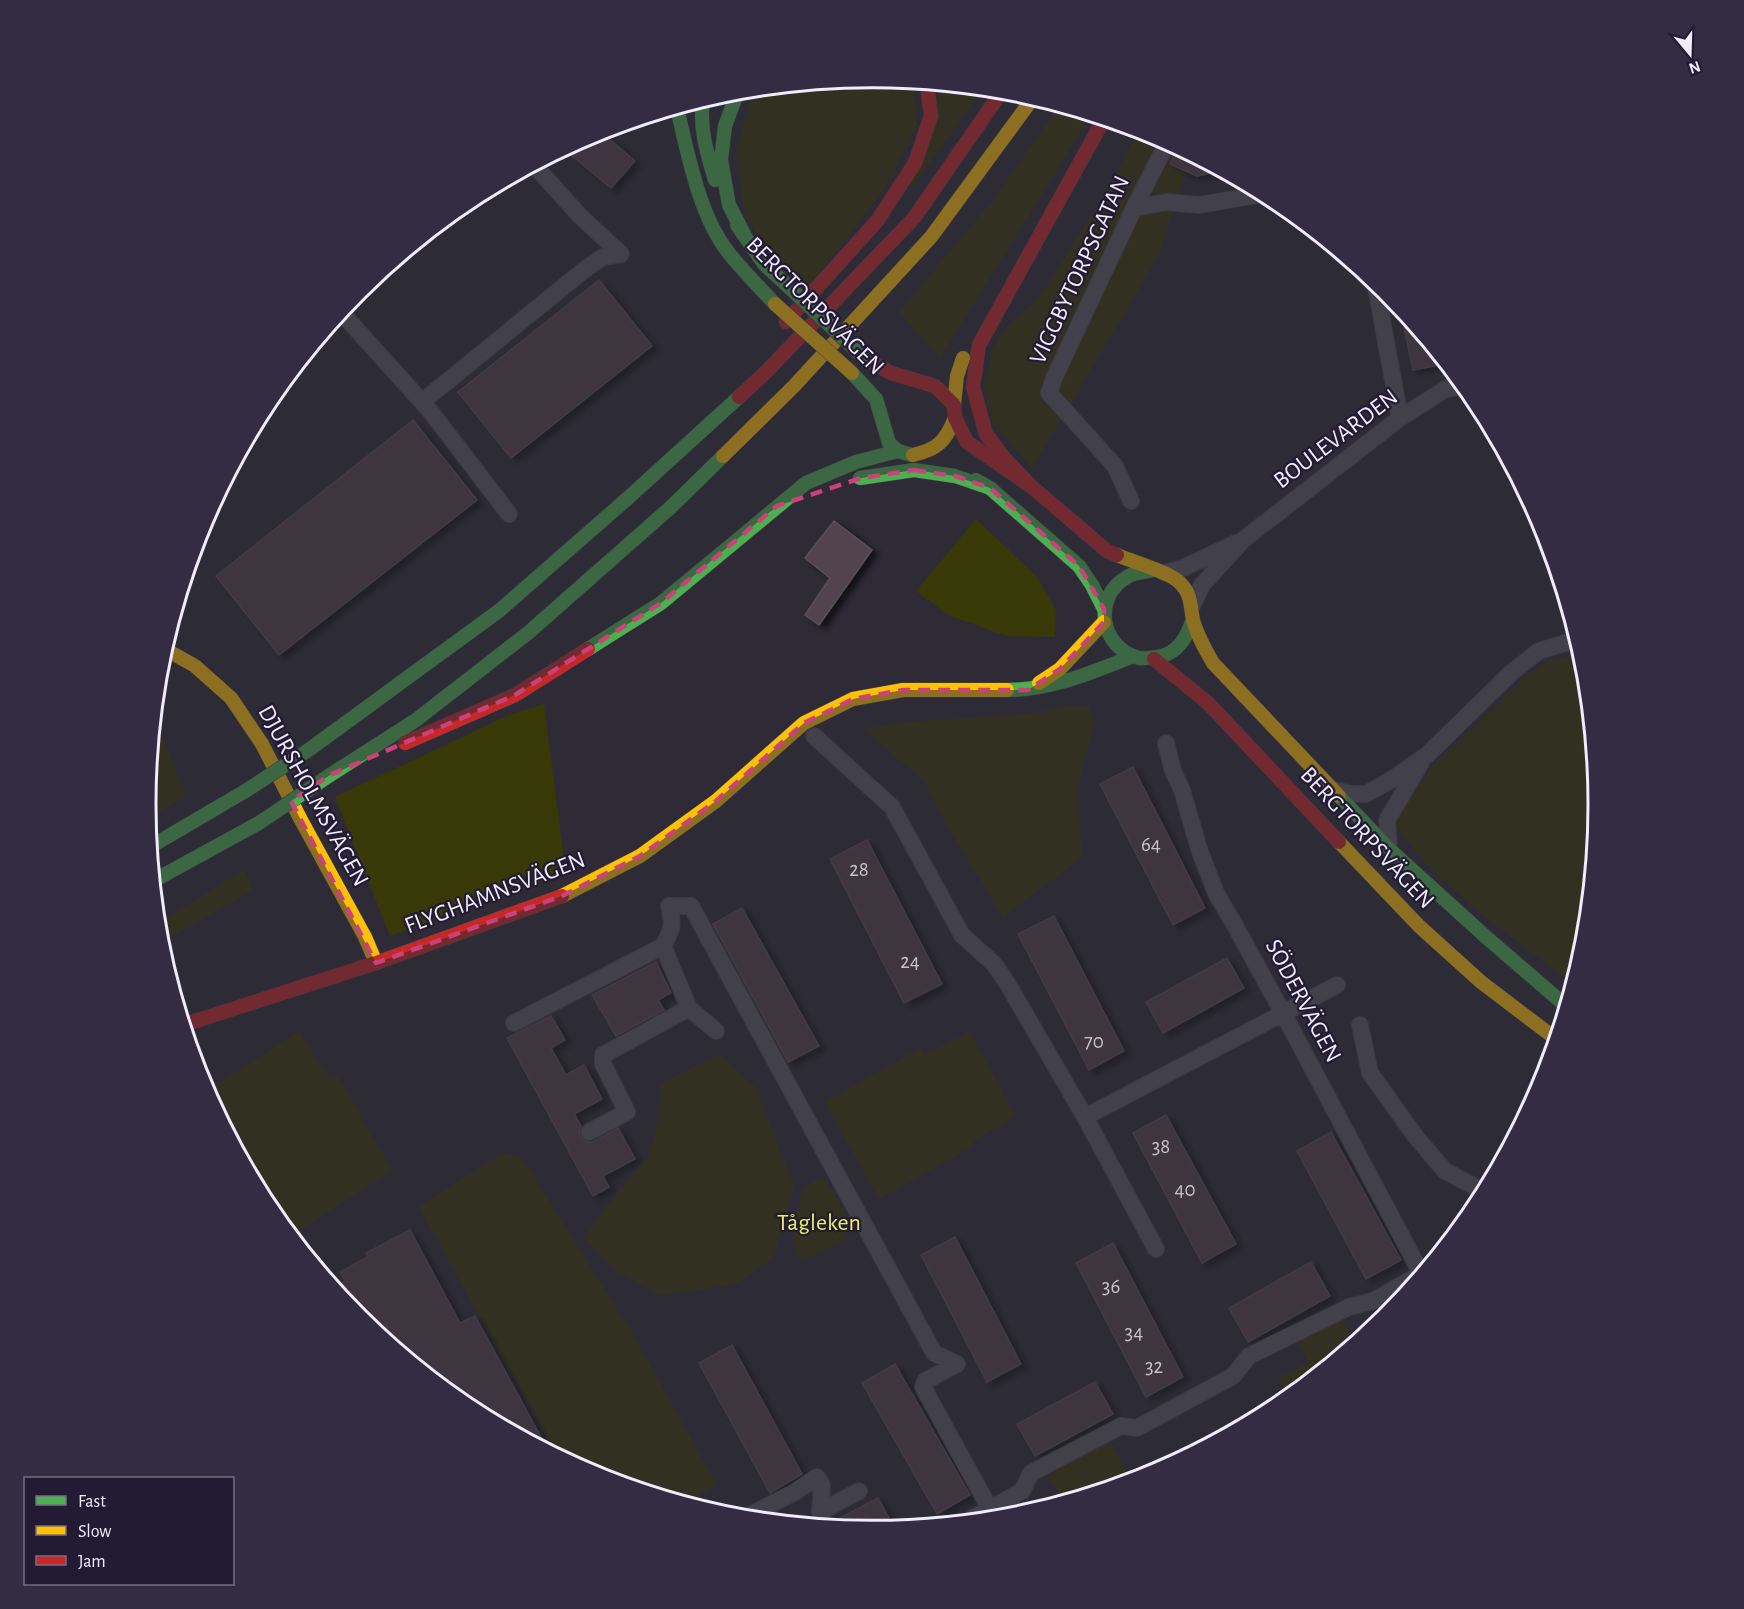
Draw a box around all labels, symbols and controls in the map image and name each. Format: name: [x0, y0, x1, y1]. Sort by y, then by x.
north arrow: [1660, 24, 1720, 84]
text: N: [1687, 58, 1702, 77]
street label: VIGGBYTORPSGATAN: [1026, 172, 1134, 368]
street label: BERGTORPSVÄGEN: [741, 232, 889, 380]
street label: BOULEVARDEN: [1270, 385, 1402, 493]
street label: DJURSHOLMSVÄGEN: [253, 701, 374, 891]
street label: BERGTORPSVÄGEN: [1295, 762, 1439, 913]
house number: 64: [1141, 834, 1161, 855]
street label: FLYGHAMNSVÄGEN: [401, 847, 589, 938]
house number: 28: [849, 859, 869, 880]
street label: SÖDERVÄGEN: [1261, 935, 1346, 1066]
house number: 24: [900, 951, 920, 972]
house number: 70: [1084, 1031, 1104, 1052]
house number: 38: [1152, 1136, 1170, 1157]
house number: 40: [1174, 1179, 1196, 1200]
park label: Tågleken: [777, 1211, 861, 1235]
house number: 36: [1102, 1276, 1120, 1297]
house number: 34: [1125, 1322, 1143, 1343]
house number: 32: [1145, 1356, 1163, 1377]
legend: [24, 1477, 234, 1585]
text: Fast: [78, 1493, 106, 1511]
text: Slow: [78, 1523, 111, 1541]
text: Jam: [78, 1553, 106, 1571]

